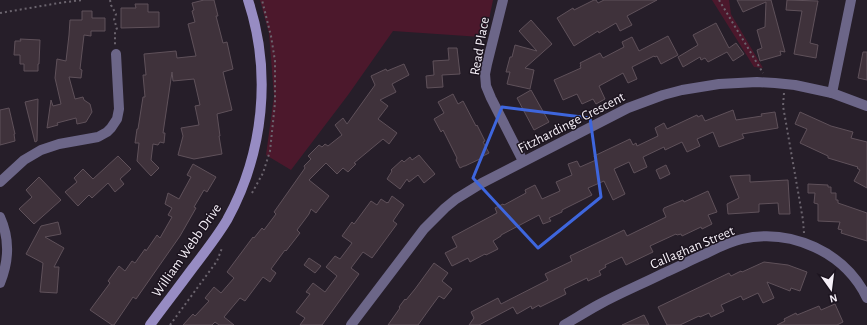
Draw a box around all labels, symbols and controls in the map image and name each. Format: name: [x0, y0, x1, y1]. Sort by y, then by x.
street label: Read Place: [468, 16, 492, 76]
street label: Fitzhardinge Crescent: [516, 90, 628, 156]
street label: William Webb Drive: [149, 201, 224, 300]
street label: Callaghan Street: [648, 224, 737, 272]
north arrow: [811, 269, 851, 309]
text: N: [828, 292, 838, 304]

